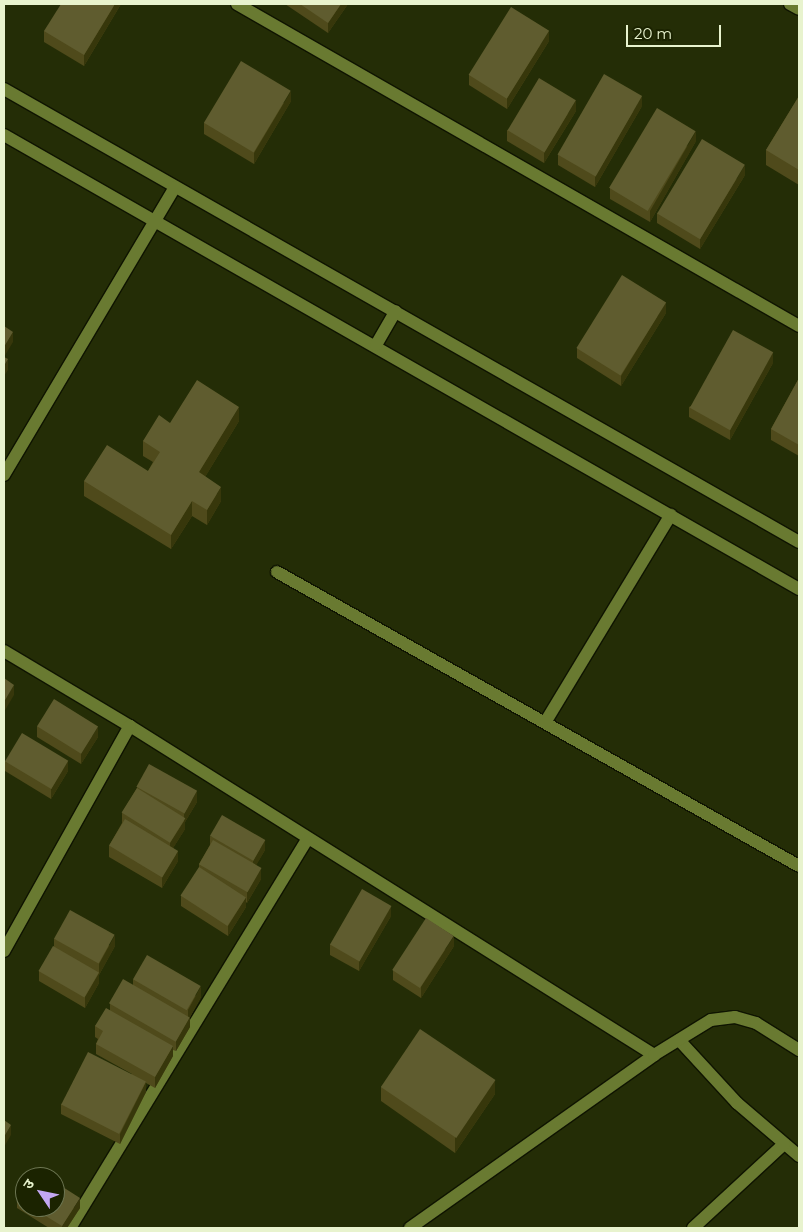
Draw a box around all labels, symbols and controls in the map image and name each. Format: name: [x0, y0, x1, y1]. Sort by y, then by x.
scale bar: [628, 15, 723, 47]
text: 20 m: [634, 24, 672, 43]
north arrow: [15, 1167, 65, 1217]
text: उ: [19, 1176, 38, 1193]

